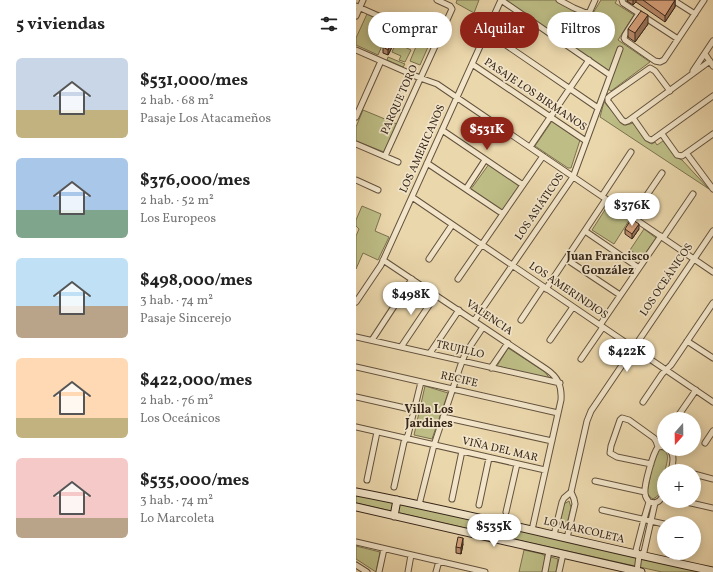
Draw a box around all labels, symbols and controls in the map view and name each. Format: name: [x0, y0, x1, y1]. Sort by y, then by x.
chip: Comprar: [368, 12, 452, 48]
chip: Alquilar: [460, 12, 539, 48]
chip: Filtros: [547, 12, 615, 48]
text: 5 viviendas: [16, 13, 105, 36]
icon: filters: [318, 13, 340, 35]
street label: PASAJE LOS BIRMANOS: [481, 55, 589, 135]
street label: PARQUE TORO: [378, 63, 422, 137]
text: $531,000/mes: [140, 69, 248, 92]
icon: home: [48, 74, 96, 122]
text: 2 hab. · 68 m²: [140, 92, 214, 110]
street label: LOS AMERICANOS: [397, 102, 449, 196]
text: Pasaje Los Atacameños: [140, 110, 271, 128]
pin: $531K: [459, 117, 515, 151]
text: $531K: [470, 121, 504, 139]
text: $376,000/mes: [140, 169, 250, 192]
street label: LOS ASIÁTICOS: [512, 170, 568, 244]
icon: home: [48, 174, 96, 222]
text: 2 hab. · 52 m²: [140, 192, 214, 210]
pin: $376K: [604, 193, 660, 227]
text: $376K: [614, 197, 650, 215]
text: Los Europeos: [140, 210, 216, 228]
street label: LOS OCEÁNICOS: [637, 241, 697, 319]
district label: Juan Francisco González: [566, 249, 650, 279]
street label: LOS AMERINDIOS: [525, 259, 611, 323]
text: $498,000/mes: [140, 269, 253, 292]
icon: home: [48, 274, 96, 322]
pin: $498K: [383, 282, 439, 316]
text: $498K: [392, 286, 430, 304]
text: 3 hab. · 74 m²: [140, 292, 213, 310]
street label: VALENCIA: [463, 297, 516, 339]
text: Pasaje Sincerejo: [140, 310, 232, 328]
street label: TRUJILLO: [434, 337, 486, 363]
pin: $422K: [599, 339, 655, 373]
text: $422K: [608, 343, 646, 361]
street label: RECIFE: [439, 368, 480, 392]
text: $422,000/mes: [140, 369, 252, 392]
icon: home: [48, 374, 96, 422]
text: 2 hab. · 76 m²: [140, 392, 213, 410]
district label: Villa Los Jardines: [404, 402, 454, 432]
text: Los Oceánicos: [140, 410, 220, 428]
north arrow: [657, 412, 701, 456]
map controls: [657, 412, 701, 560]
street label: VIÑA DEL MAR: [460, 434, 540, 466]
button: +: [657, 464, 701, 508]
text: $535,000/mes: [140, 469, 249, 492]
icon: home: [48, 474, 96, 522]
text: 3 hab. · 74 m²: [140, 492, 213, 510]
text: Lo Marcoleta: [140, 510, 215, 528]
pin: $535K: [466, 514, 522, 548]
street label: LO MARCOLETA: [542, 514, 626, 548]
button: −: [657, 516, 701, 560]
text: $535K: [476, 518, 512, 536]

